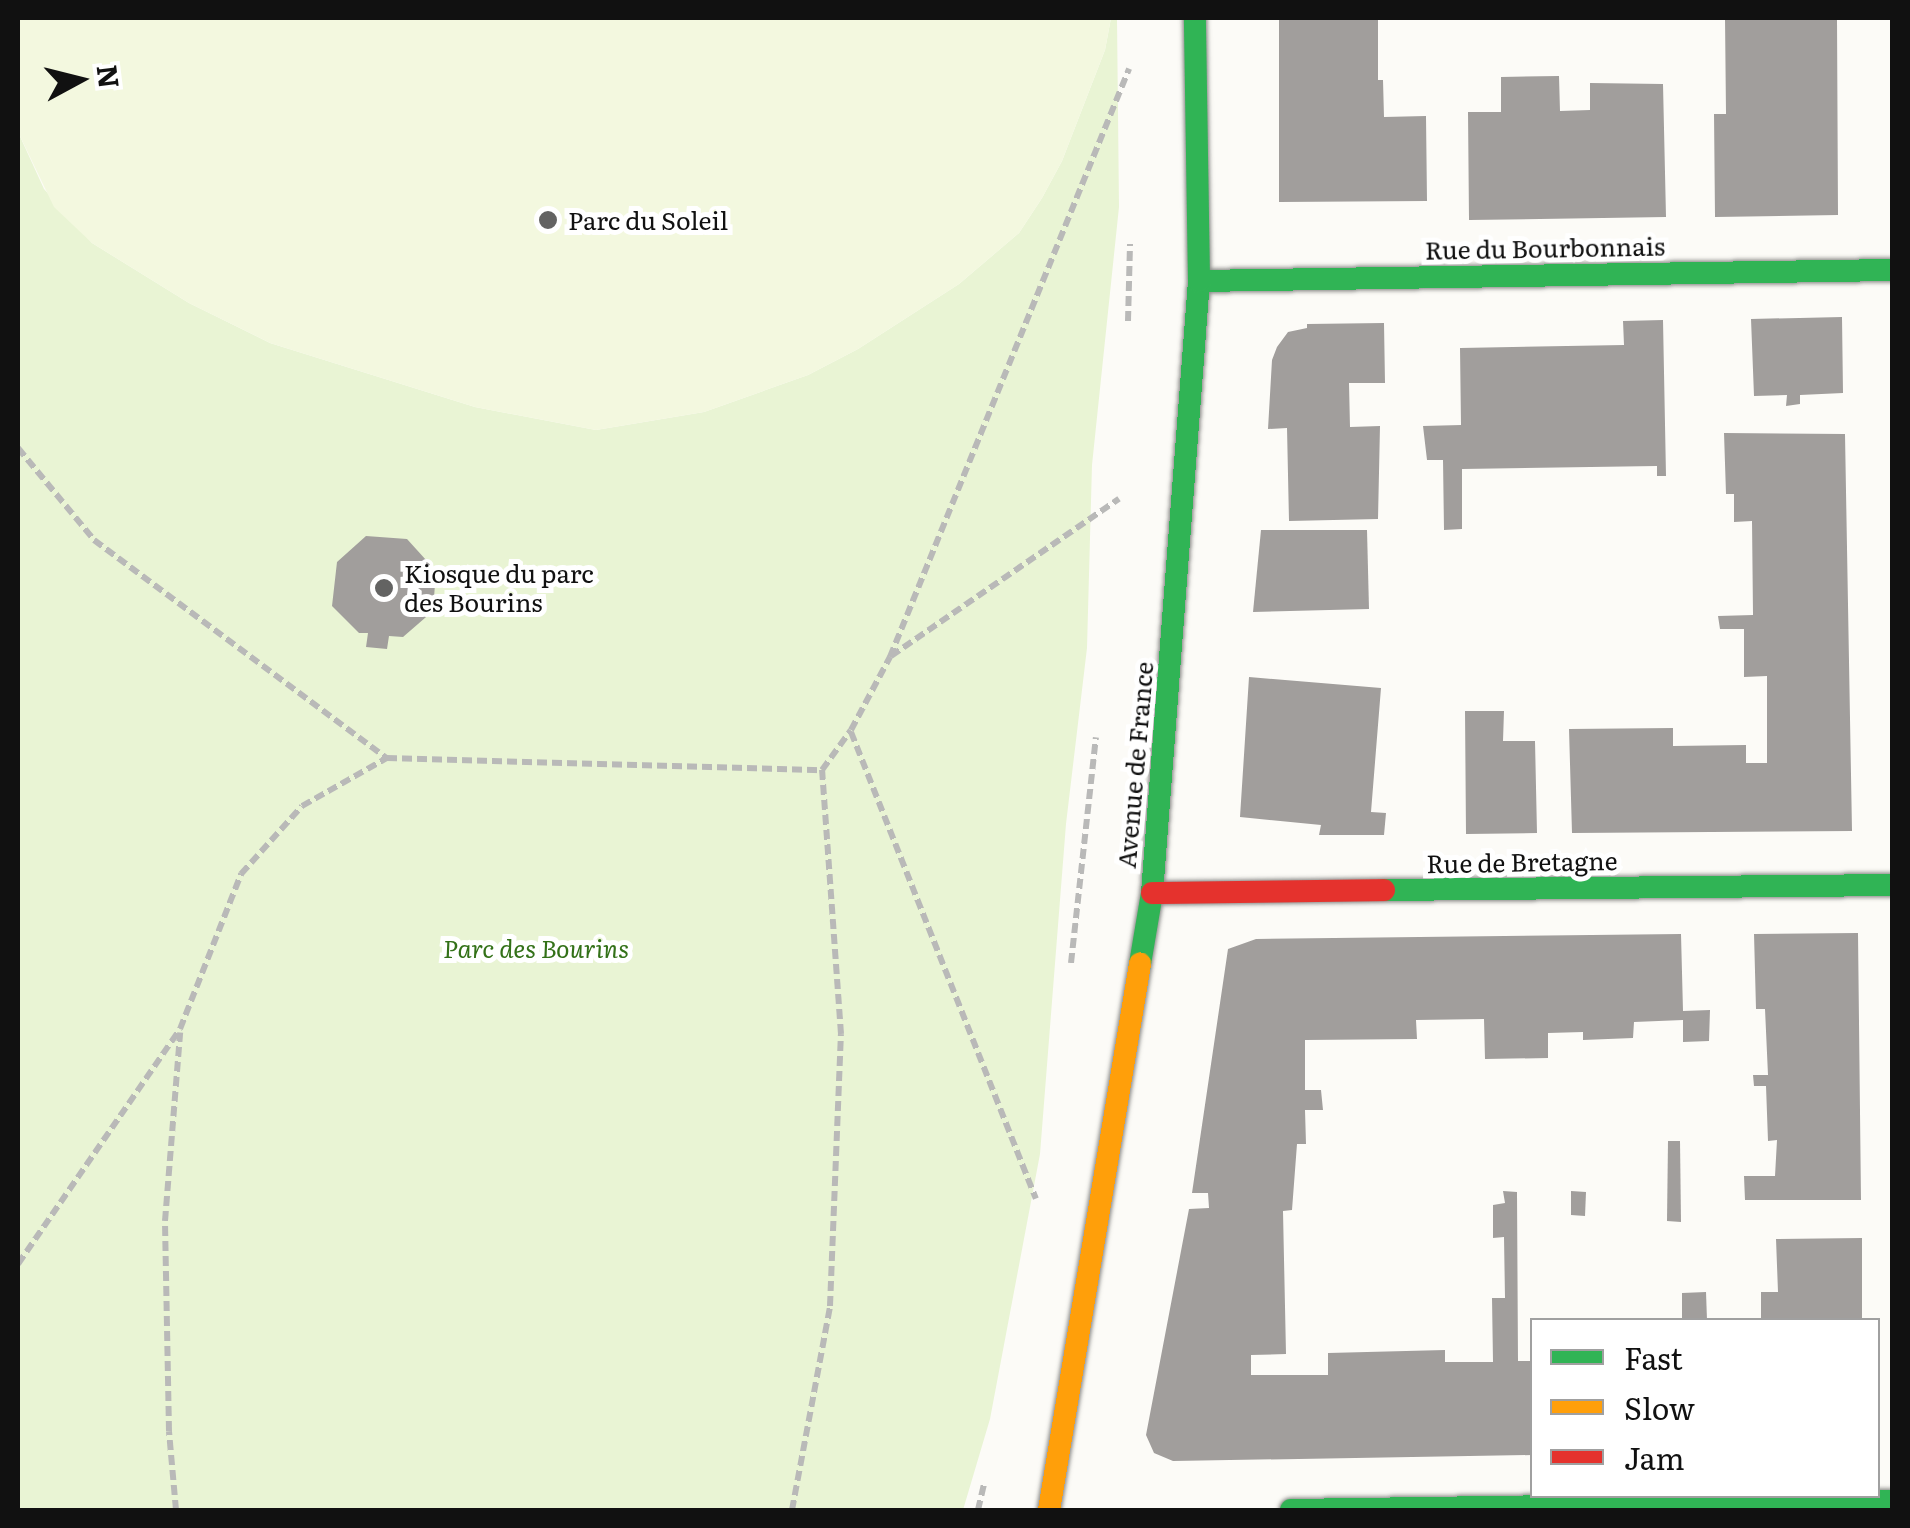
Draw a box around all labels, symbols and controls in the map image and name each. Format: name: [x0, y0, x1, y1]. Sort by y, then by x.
north arrow: [30, 30, 130, 130]
text: N: [88, 62, 132, 91]
place label: Parc du Soleil: [568, 205, 728, 235]
marker: Parc du Soleil: [537, 209, 559, 231]
street label: Rue du Bourbonnais: [1425, 231, 1665, 265]
place label: Kiosque du parc des Bourins: [404, 559, 594, 618]
marker: Kiosque du parc des Bourins: [373, 577, 395, 599]
street label: Avenue de France: [1111, 660, 1159, 870]
street label: Rue de Bretagne: [1426, 845, 1618, 879]
park label: Parc des Bourins: [443, 933, 629, 963]
legend: [1530, 1318, 1880, 1498]
text: Fast: [1624, 1335, 1683, 1379]
text: Slow: [1624, 1385, 1695, 1429]
text: Jam: [1624, 1435, 1684, 1479]

